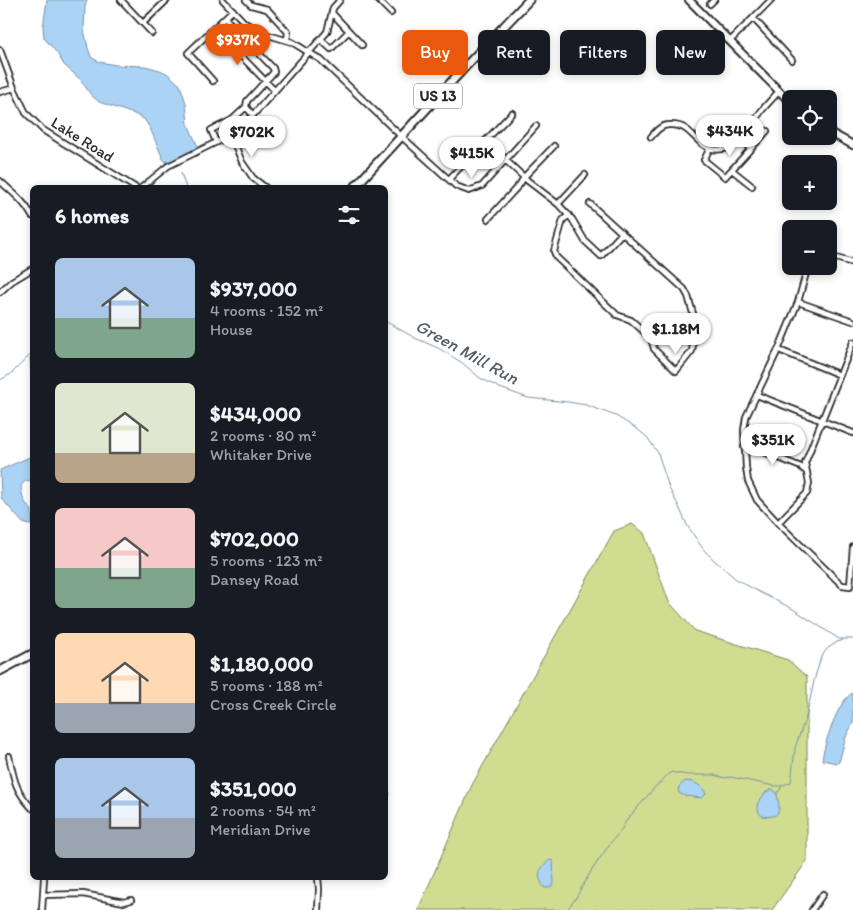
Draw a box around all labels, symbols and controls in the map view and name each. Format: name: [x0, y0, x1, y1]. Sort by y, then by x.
pin: $937K: [203, 23, 273, 66]
text: $937K: [216, 30, 260, 49]
chip: Buy: [402, 30, 468, 75]
chip: Rent: [478, 30, 550, 75]
chip: Filters: [560, 30, 646, 75]
chip: New: [656, 30, 725, 75]
road number: US 13: [414, 84, 462, 108]
map controls: [782, 90, 837, 275]
button: locate: [782, 90, 837, 145]
street label: Lake Road: [48, 113, 118, 166]
pin: $434K: [695, 114, 765, 157]
pin: $702K: [217, 116, 287, 158]
text: $434K: [707, 121, 753, 140]
text: $702K: [230, 122, 274, 141]
pin: $415K: [437, 136, 507, 179]
text: $415K: [450, 143, 494, 162]
button: +: [782, 155, 837, 210]
icon: filters: [335, 201, 363, 229]
text: 6 homes: [55, 203, 129, 228]
button: −: [782, 220, 837, 275]
text: $937,000: [210, 276, 297, 301]
icon: home: [95, 278, 155, 338]
text: 4 rooms · 152 m²: [210, 301, 323, 320]
pin: $1.18M: [635, 312, 717, 355]
water label: Green Mill Run: [412, 315, 523, 390]
text: $1.18M: [652, 319, 700, 338]
text: House: [210, 320, 253, 339]
text: $434,000: [210, 401, 301, 426]
icon: home: [95, 403, 155, 463]
pin: $351K: [738, 424, 808, 466]
text: 2 rooms · 80 m²: [210, 426, 316, 445]
text: $351K: [752, 430, 794, 449]
text: Whitaker Drive: [210, 445, 312, 464]
text: $702,000: [210, 526, 299, 551]
icon: home: [95, 528, 155, 588]
text: 5 rooms · 123 m²: [210, 551, 322, 570]
text: Dansey Road: [210, 570, 299, 589]
text: $1,180,000: [210, 651, 313, 676]
icon: home: [95, 653, 155, 713]
text: 5 rooms · 188 m²: [210, 676, 323, 695]
text: Cross Creek Circle: [210, 695, 337, 714]
text: $351,000: [210, 776, 297, 801]
icon: home: [95, 778, 155, 838]
text: 2 rooms · 54 m²: [210, 801, 316, 820]
text: Meridian Drive: [210, 820, 310, 839]

